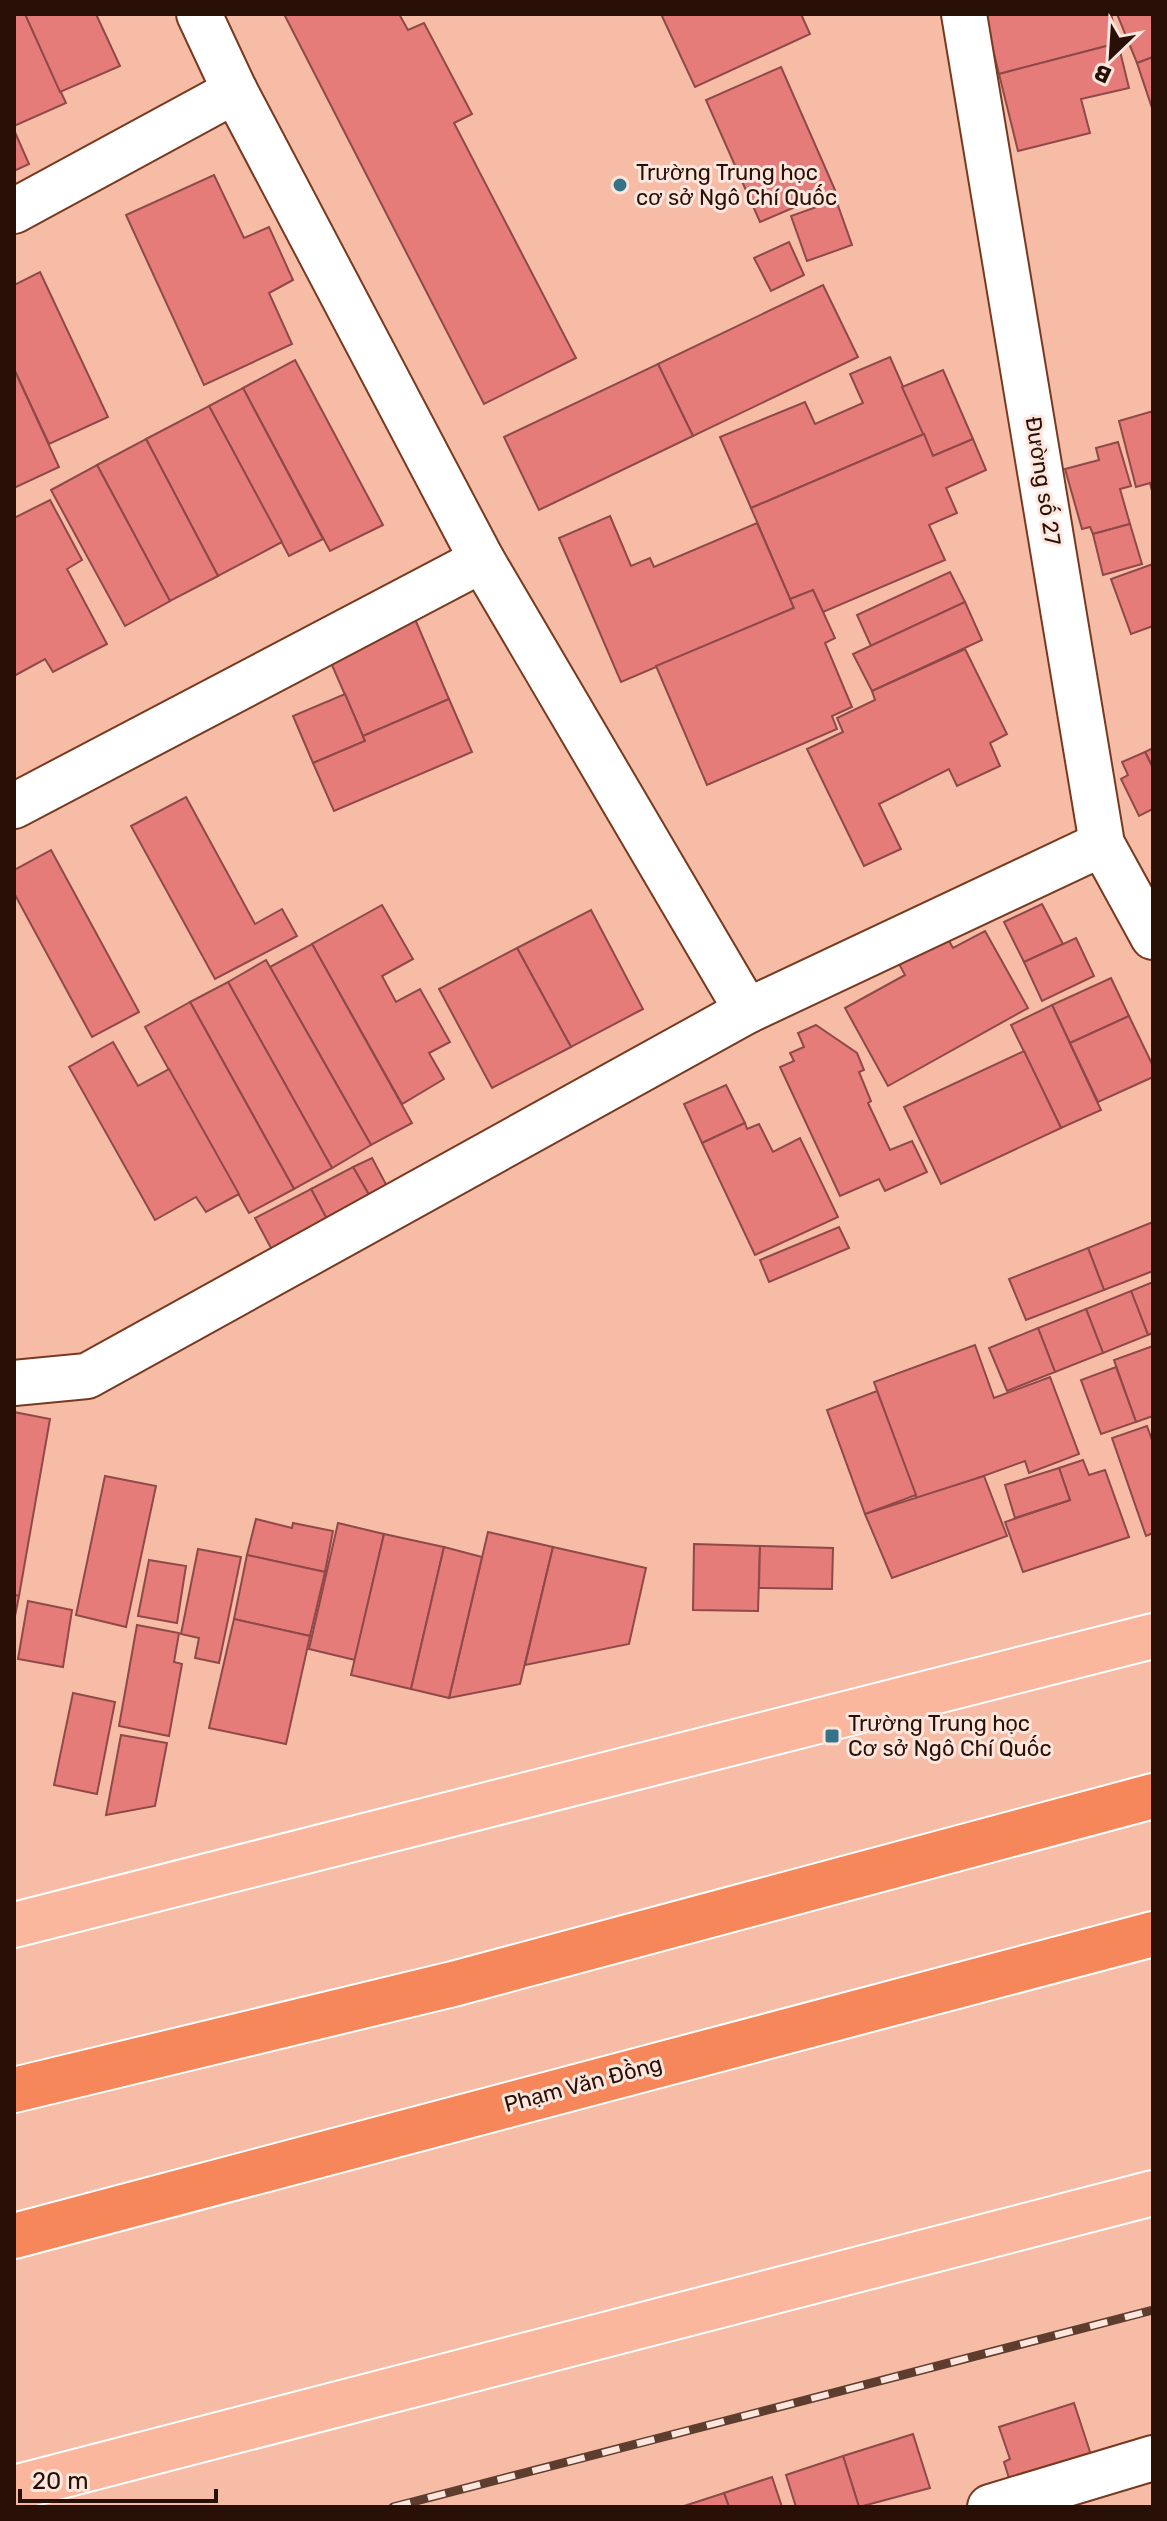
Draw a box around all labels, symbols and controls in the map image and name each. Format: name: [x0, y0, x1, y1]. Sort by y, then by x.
north arrow: [1071, 16, 1151, 96]
text: B: [1090, 58, 1115, 89]
place label: Trường Trung học cơ sở Ngô Chí Quốc: [636, 159, 837, 211]
marker: Trường Trung học cơ sở Ngô Chí Quốc: [611, 176, 629, 194]
street label: Đường số 27: [1020, 415, 1066, 547]
place label: Trường Trung học Cơ sở Ngô Chí Quốc: [848, 1710, 1052, 1762]
marker: Trường Trung học Cơ sở Ngô Chí Quốc: [823, 1727, 841, 1745]
street label: Phạm Văn Đồng: [501, 2050, 665, 2118]
scale bar: [20, 2453, 216, 2503]
text: 20 m: [32, 2467, 89, 2495]

